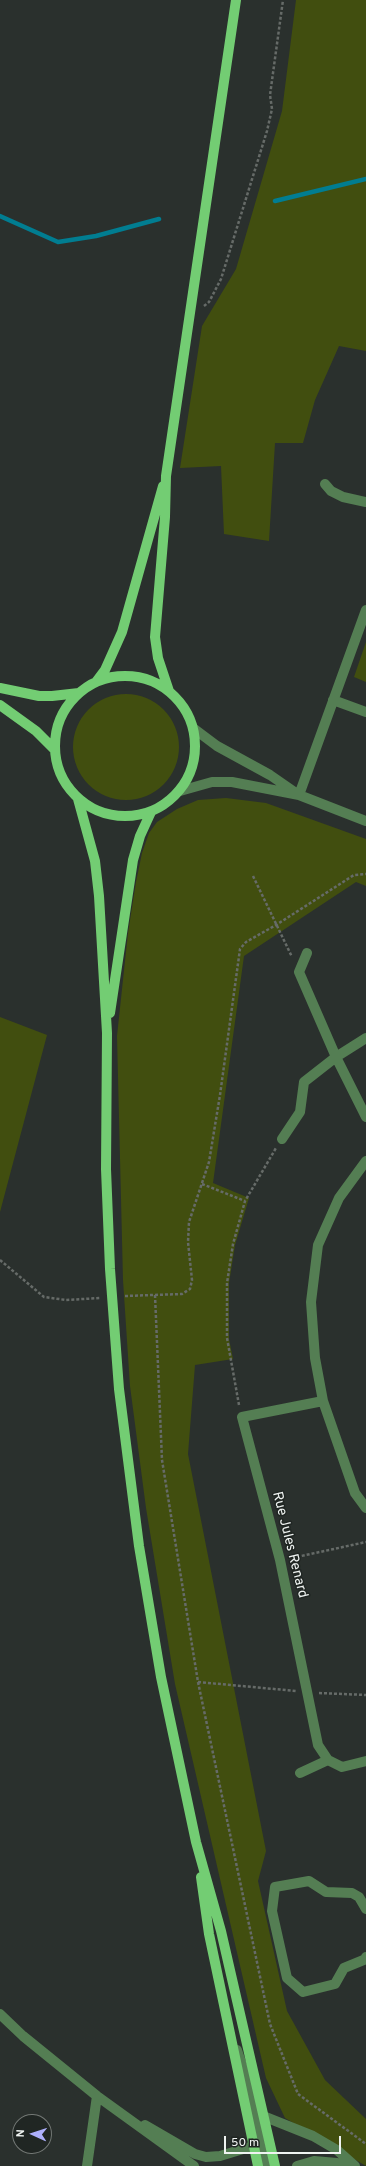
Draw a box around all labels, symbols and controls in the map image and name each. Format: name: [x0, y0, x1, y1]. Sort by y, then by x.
street label: Rue Jules Renard: [268, 1490, 310, 1600]
north arrow: [12, 2114, 52, 2154]
scale bar: [226, 2128, 343, 2154]
text: N: [14, 2129, 28, 2138]
text: 50 m: [231, 2135, 259, 2151]

